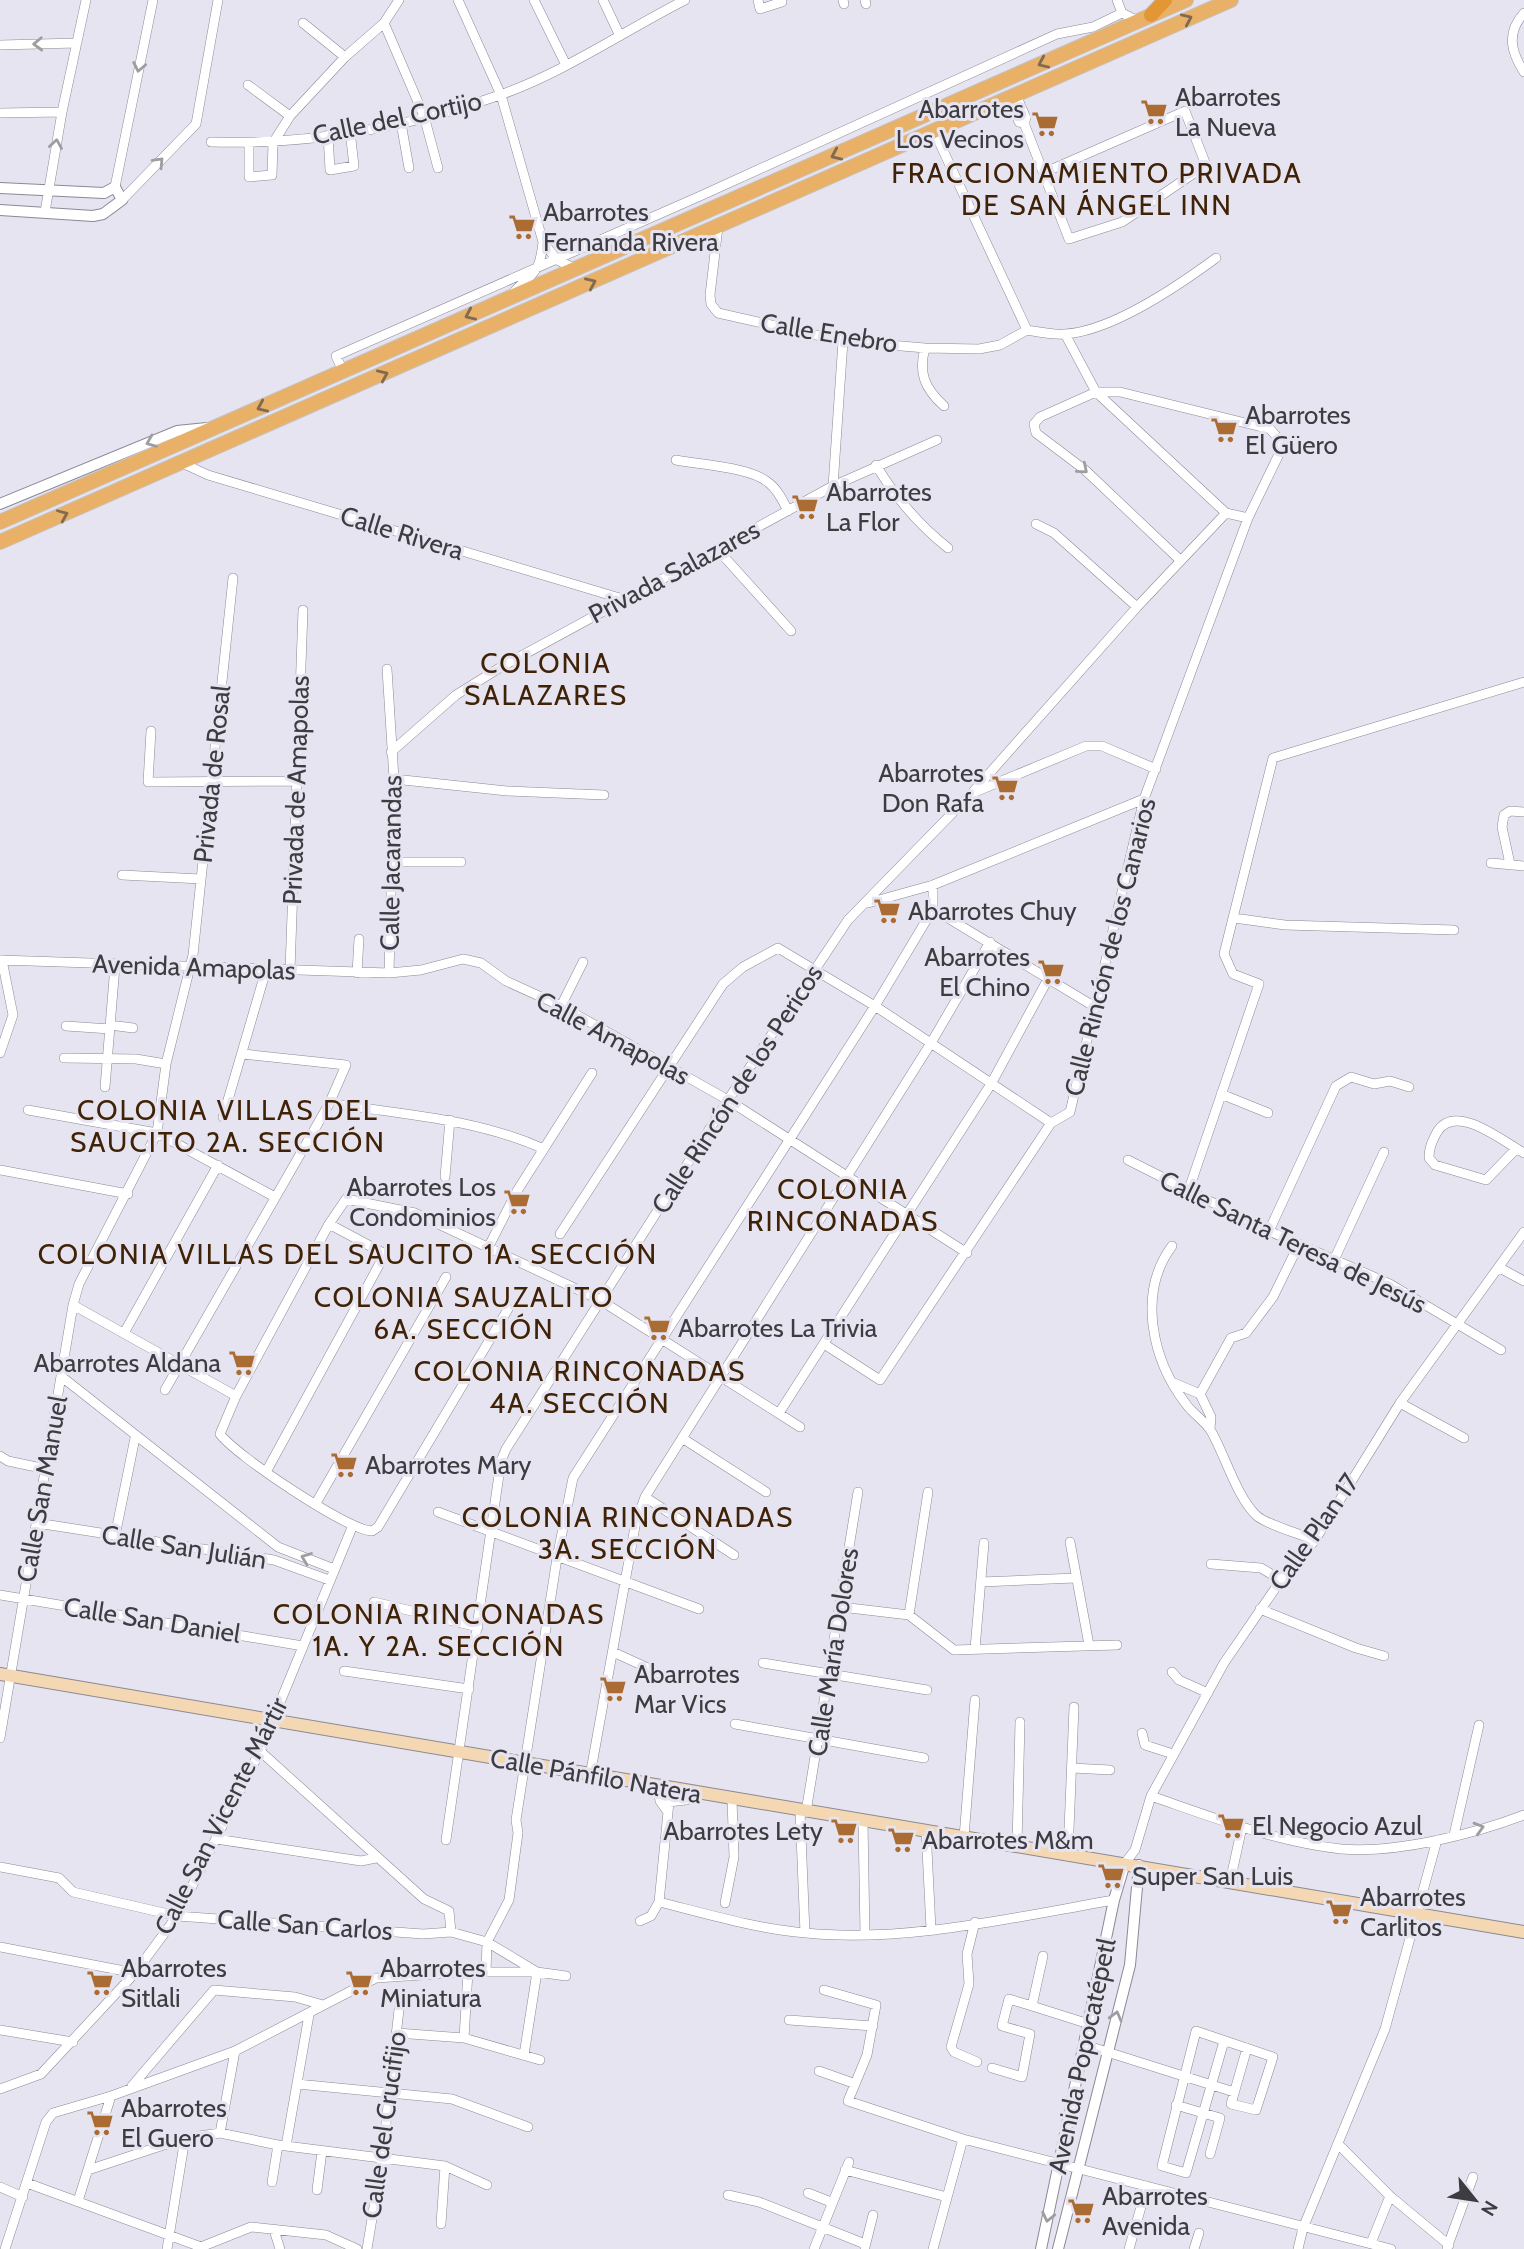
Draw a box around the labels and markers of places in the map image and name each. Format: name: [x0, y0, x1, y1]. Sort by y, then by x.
place label: Abarrotes La Nueva: [1175, 81, 1281, 143]
place label: Abarrotes Los Vecinos: [896, 93, 1024, 155]
supermarket icon: Abarrotes La Nueva: [1139, 97, 1169, 127]
supermarket icon: Abarrotes Los Vecinos: [1030, 109, 1060, 139]
place label: Abarrotes Fernanda Rivera: [543, 196, 719, 258]
supermarket icon: Abarrotes Fernanda Rivera: [507, 212, 537, 242]
place label: Abarrotes El Güero: [1245, 399, 1351, 461]
supermarket icon: Abarrotes El Güero: [1209, 415, 1239, 445]
place label: Abarrotes La Flor: [826, 476, 932, 538]
supermarket icon: Abarrotes La Flor: [790, 492, 820, 522]
place label: Abarrotes Don Rafa: [878, 757, 985, 819]
supermarket icon: Abarrotes Don Rafa: [990, 773, 1020, 803]
place label: Abarrotes Chuy: [908, 895, 1077, 927]
supermarket icon: Abarrotes Chuy: [872, 896, 902, 926]
place label: Abarrotes El Chino: [924, 941, 1030, 1003]
supermarket icon: Abarrotes El Chino: [1036, 957, 1066, 987]
place label: Abarrotes Los Condominios: [346, 1171, 496, 1233]
supermarket icon: Abarrotes Los Condominios: [502, 1187, 532, 1217]
place label: Abarrotes La Trivia: [678, 1312, 878, 1344]
supermarket icon: Abarrotes La Trivia: [642, 1313, 672, 1343]
place label: Abarrotes Aldana: [34, 1347, 222, 1379]
supermarket icon: Abarrotes Aldana: [227, 1348, 257, 1378]
place label: Abarrotes Mary: [365, 1449, 532, 1481]
supermarket icon: Abarrotes Mary: [329, 1450, 359, 1480]
place label: Abarrotes Mar Vics: [634, 1658, 740, 1720]
supermarket icon: Abarrotes Mar Vics: [598, 1674, 628, 1704]
place label: El Negocio Azul: [1252, 1810, 1422, 1842]
supermarket icon: El Negocio Azul: [1216, 1811, 1246, 1841]
place label: Abarrotes Lety: [663, 1815, 823, 1847]
supermarket icon: Abarrotes Lety: [829, 1816, 859, 1846]
place label: Abarrotes M&m: [922, 1824, 1094, 1856]
supermarket icon: Abarrotes M&m: [886, 1825, 916, 1855]
place label: Super San Luis: [1132, 1860, 1294, 1892]
supermarket icon: Super San Luis: [1096, 1861, 1126, 1891]
place label: Abarrotes Carlitos: [1360, 1881, 1466, 1943]
supermarket icon: Abarrotes Carlitos: [1324, 1897, 1354, 1927]
place label: Abarrotes Sitlali: [121, 1952, 227, 2014]
place label: Abarrotes Miniatura: [380, 1952, 486, 2014]
supermarket icon: Abarrotes Sitlali: [85, 1968, 115, 1998]
supermarket icon: Abarrotes Miniatura: [344, 1968, 374, 1998]
place label: Abarrotes El Guero: [121, 2092, 227, 2154]
supermarket icon: Abarrotes El Guero: [85, 2108, 115, 2138]
place label: Abarrotes Avenida: [1102, 2180, 1208, 2242]
supermarket icon: Abarrotes Avenida: [1066, 2196, 1096, 2226]

